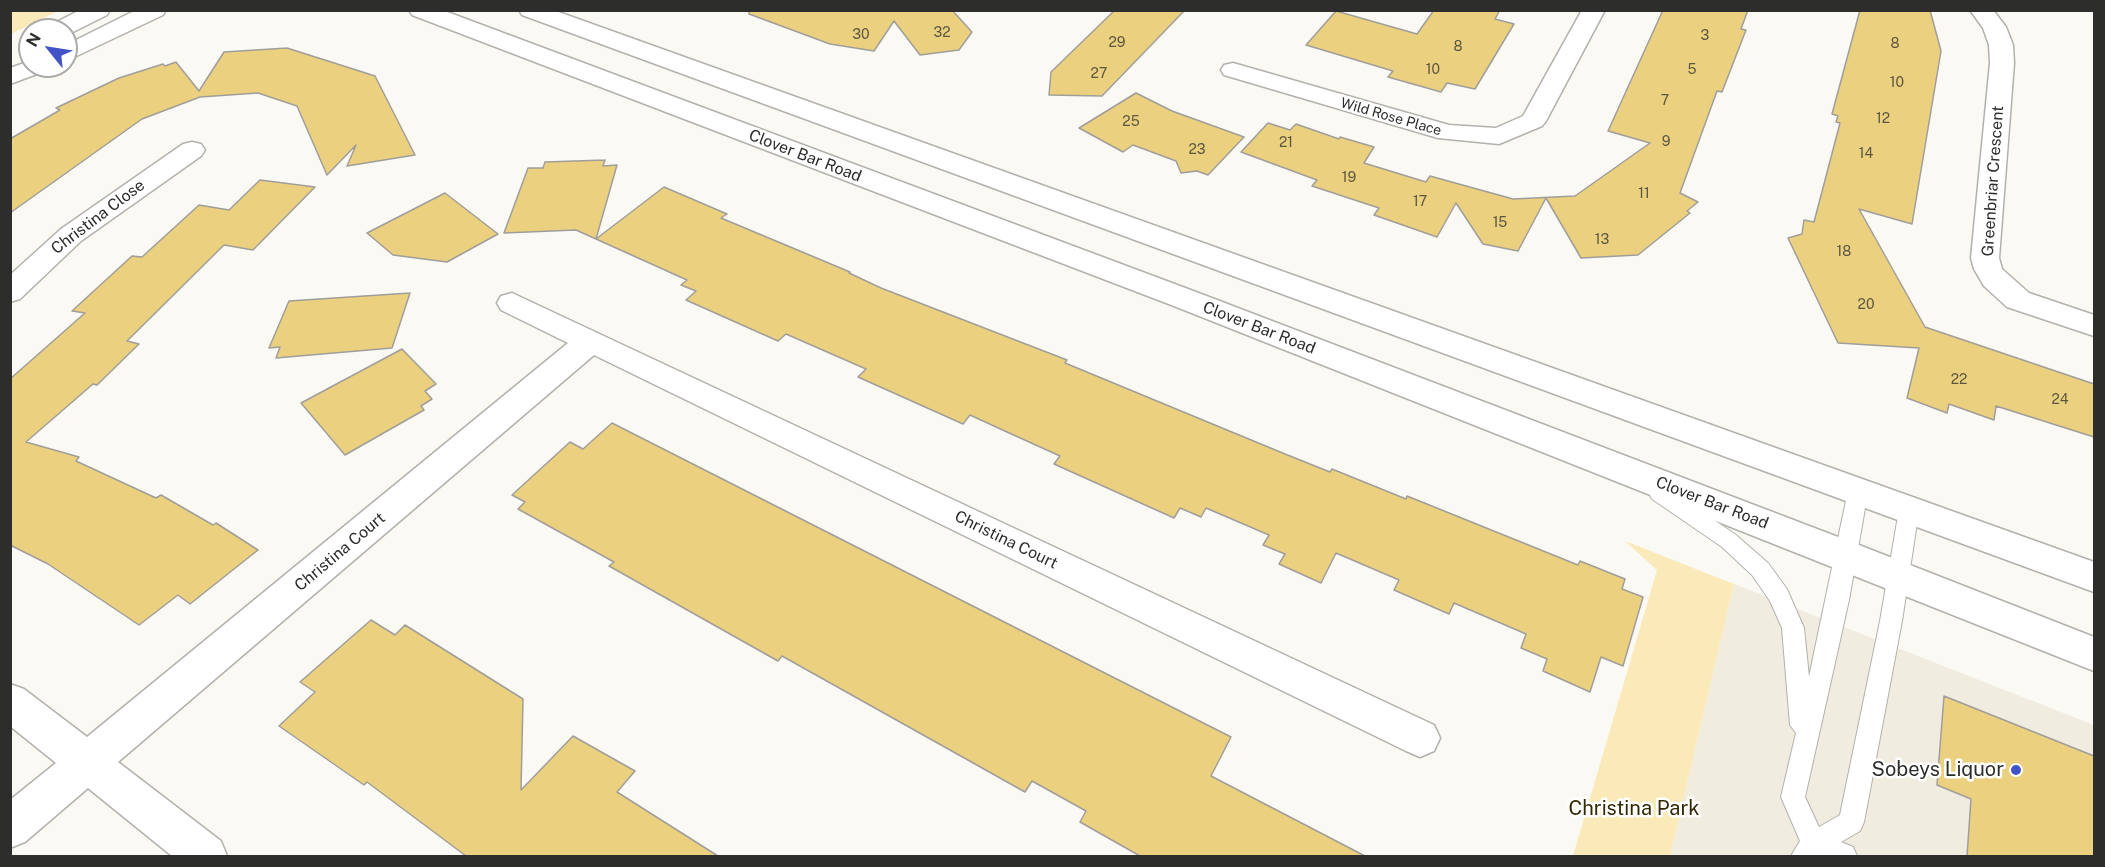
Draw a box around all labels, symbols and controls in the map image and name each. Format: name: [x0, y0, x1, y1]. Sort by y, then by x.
north arrow: [18, 18, 78, 78]
house number: 32: [933, 25, 951, 41]
house number: 30: [852, 27, 870, 43]
house number: 3: [1701, 28, 1709, 44]
text: N: [22, 30, 45, 50]
house number: 29: [1108, 35, 1126, 51]
house number: 8: [1890, 36, 1900, 52]
house number: 8: [1453, 39, 1463, 55]
house number: 10: [1426, 62, 1440, 78]
house number: 5: [1688, 62, 1696, 78]
house number: 27: [1091, 66, 1107, 82]
house number: 10: [1890, 75, 1904, 91]
house number: 7: [1661, 93, 1669, 109]
street label: Wild Rose Place: [1339, 95, 1443, 139]
street label: Greenbriar Crescent: [1978, 105, 2008, 257]
house number: 12: [1876, 111, 1890, 127]
house number: 25: [1122, 114, 1140, 130]
street label: Clover Bar Road: [746, 126, 864, 186]
house number: 9: [1662, 134, 1670, 150]
house number: 21: [1279, 135, 1293, 151]
house number: 23: [1188, 142, 1206, 158]
house number: 14: [1859, 146, 1873, 162]
house number: 19: [1342, 170, 1356, 186]
street label: Christina Close: [47, 176, 149, 258]
house number: 11: [1638, 186, 1650, 202]
house number: 17: [1413, 194, 1427, 210]
house number: 15: [1493, 215, 1507, 231]
house number: 13: [1595, 232, 1609, 248]
house number: 18: [1837, 244, 1851, 260]
house number: 20: [1858, 297, 1874, 313]
street label: Clover Bar Road: [1200, 298, 1318, 358]
house number: 22: [1951, 372, 1967, 388]
house number: 24: [2051, 392, 2069, 408]
street label: Clover Bar Road: [1653, 473, 1771, 533]
street label: Christina Court: [951, 507, 1061, 573]
street label: Christina Court: [291, 509, 389, 595]
place label: Sobeys Liquor: [1872, 758, 2004, 782]
marker: Sobeys Liquor: [2009, 763, 2023, 777]
park label: Christina Park: [1569, 797, 1699, 821]

